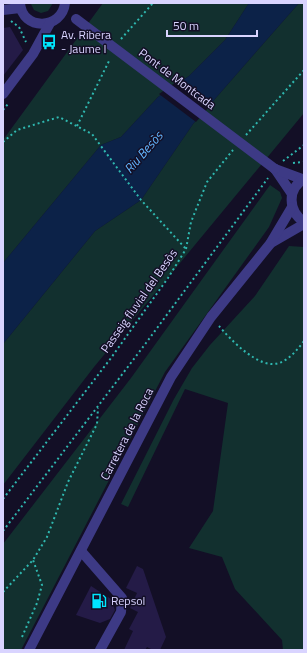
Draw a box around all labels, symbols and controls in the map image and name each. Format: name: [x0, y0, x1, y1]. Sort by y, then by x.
scale bar: [167, 12, 257, 38]
text: 50 m: [173, 16, 199, 35]
place label: Av. Ribera - Jaume I: [61, 25, 111, 58]
bus stop icon: Av. Ribera - Jaume I: [40, 33, 58, 51]
street label: Pont de Montcada: [135, 43, 220, 114]
water label: Riu Besòs: [119, 125, 168, 178]
street label: Passeig fluvial del Besòs: [95, 244, 182, 357]
street label: Carretera de la Roca: [95, 384, 158, 483]
place label: Repsol: [111, 591, 145, 610]
fuel station icon: Repsol: [90, 592, 108, 610]

